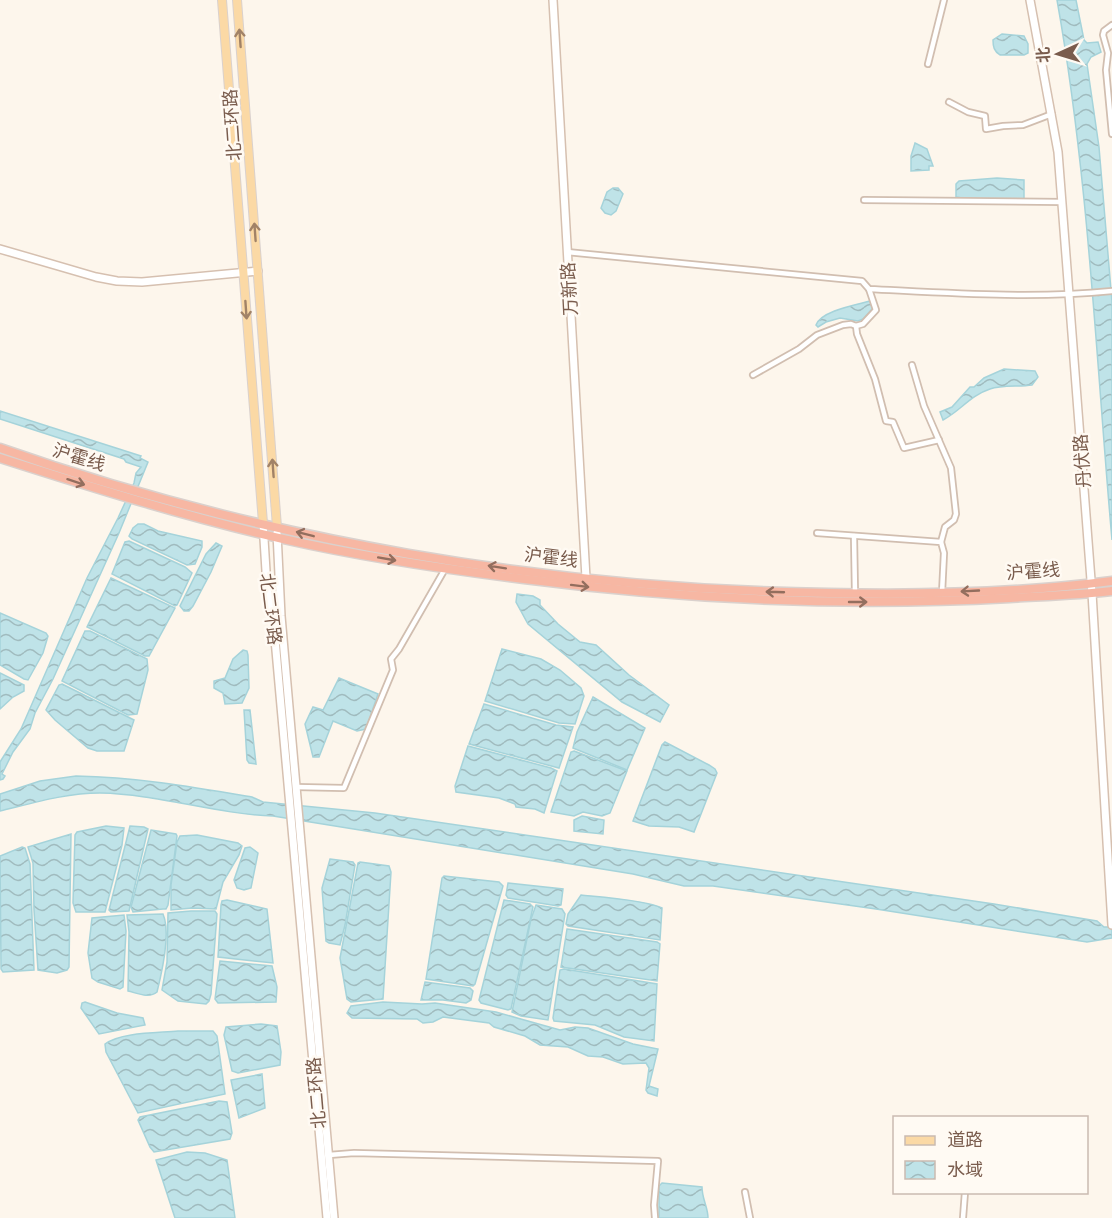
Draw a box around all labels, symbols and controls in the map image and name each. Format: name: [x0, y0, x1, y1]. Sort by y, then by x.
north arrow: [1028, 24, 1088, 84]
one-way arrow: [234, 28, 245, 48]
text: 北: [1033, 46, 1054, 64]
street label: 北二环路: [218, 88, 246, 162]
one-way arrow: [249, 223, 260, 243]
street label: 万新路: [556, 261, 582, 317]
one-way arrow: [240, 299, 251, 319]
street label: 丹伏路: [1069, 433, 1095, 489]
street label: 沪霍线: [50, 438, 108, 476]
one-way arrow: [267, 459, 278, 479]
one-way arrow: [66, 478, 85, 489]
one-way arrow: [296, 527, 315, 539]
street label: 沪霍线: [523, 542, 579, 572]
one-way arrow: [377, 554, 396, 565]
street label: 沪霍线: [1005, 558, 1061, 584]
one-way arrow: [488, 561, 508, 572]
street label: 北二环路: [255, 572, 287, 646]
one-way arrow: [570, 581, 590, 592]
one-way arrow: [765, 586, 785, 598]
one-way arrow: [960, 586, 980, 597]
one-way arrow: [848, 596, 868, 608]
street label: 北二环路: [301, 1056, 331, 1130]
legend: [893, 1116, 1088, 1194]
text: 道路: [947, 1128, 983, 1151]
text: 水域: [947, 1158, 983, 1181]

